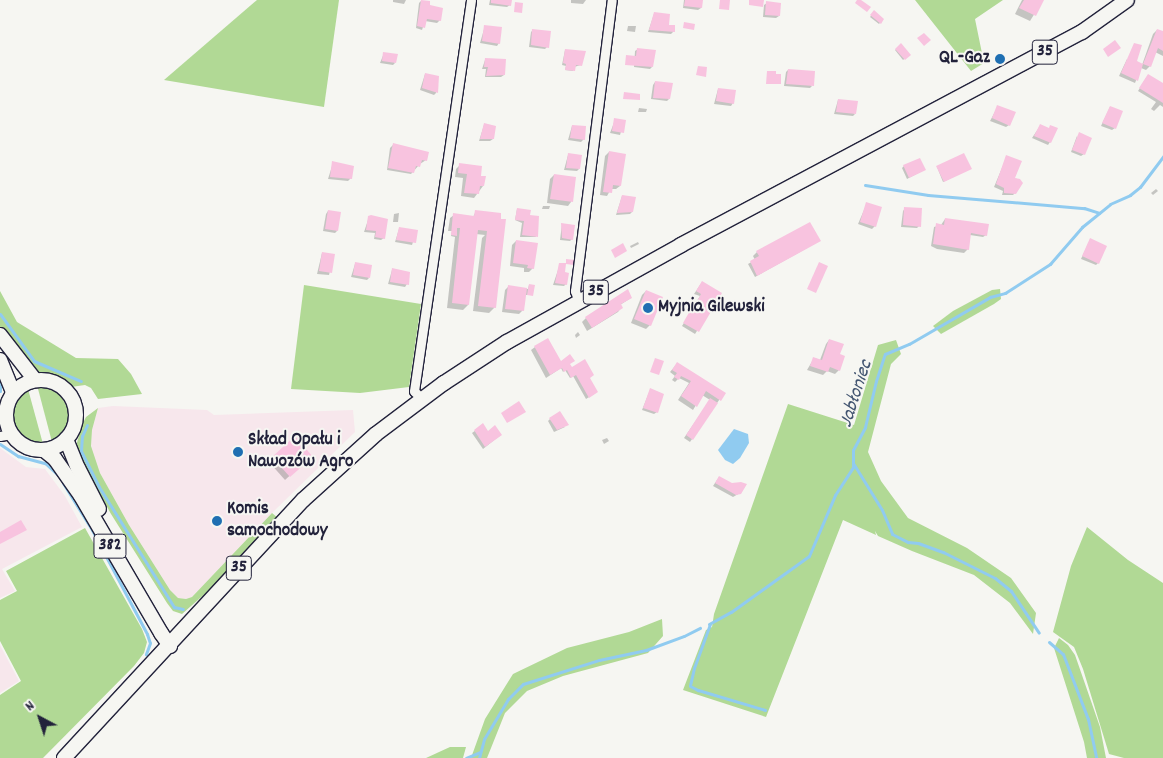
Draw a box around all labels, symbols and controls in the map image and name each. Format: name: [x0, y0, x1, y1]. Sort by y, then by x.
road number: 35: [1031, 36, 1059, 68]
place label: QL-Gaz: [939, 48, 990, 70]
marker: QL-Gaz: [994, 53, 1006, 65]
road number: 35: [582, 276, 610, 308]
place label: Myjnia Gilewski: [658, 297, 765, 319]
marker: Myjnia Gilewski: [642, 302, 654, 314]
water label: Jabłoniec: [835, 357, 879, 431]
place label: Skład Opału i Nawozów Agro: [248, 430, 353, 474]
marker: Skład Opału i Nawozów Agro: [232, 446, 244, 458]
place label: Komis samochodowy: [227, 499, 328, 543]
marker: Komis samochodowy: [211, 515, 223, 527]
road number: 382: [92, 530, 128, 562]
road number: 35: [225, 552, 253, 584]
north arrow: [15, 693, 65, 743]
text: N: [21, 697, 39, 716]

